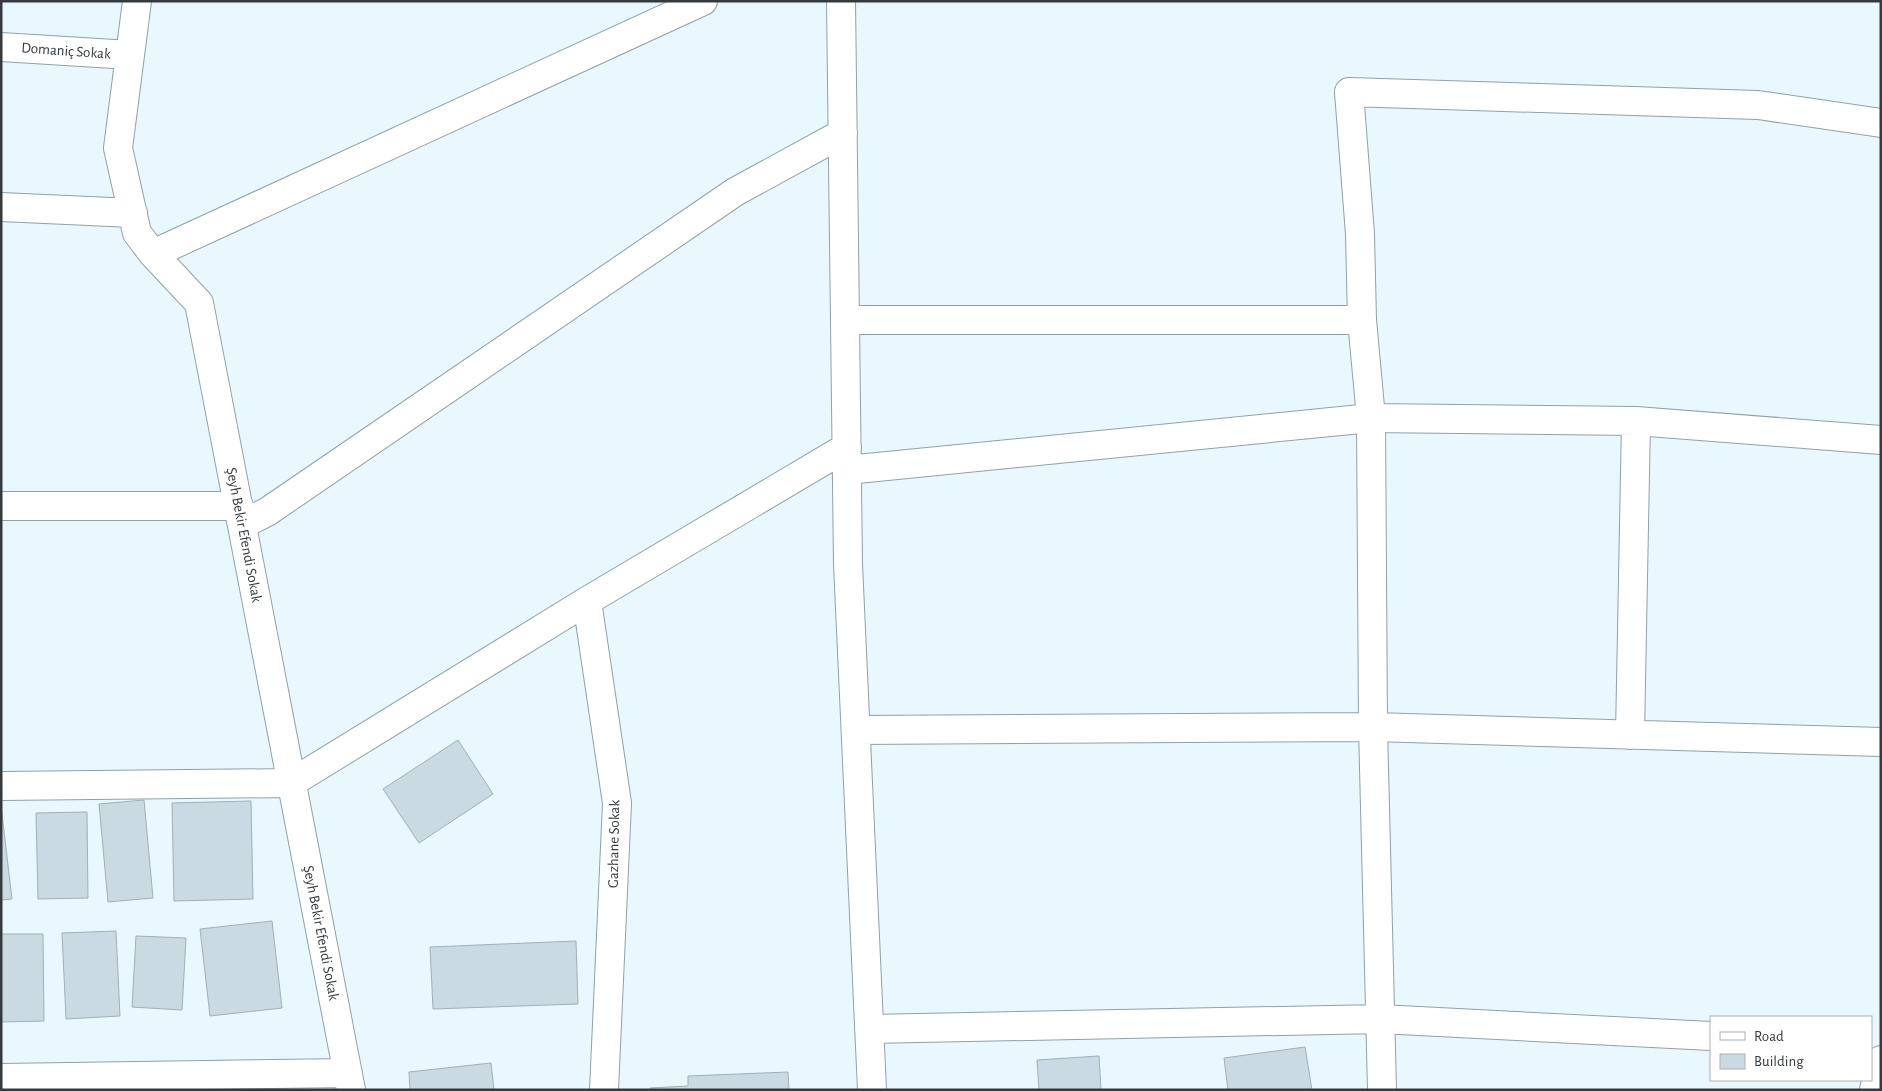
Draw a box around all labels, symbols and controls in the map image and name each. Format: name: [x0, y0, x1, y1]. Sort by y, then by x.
street label: Domaniç Sokak: [21, 40, 111, 62]
street label: Şeyh Bekir Efendi Sokak: [224, 466, 264, 604]
street label: Gazhane Sokak: [606, 800, 622, 888]
street label: Şeyh Bekir Efendi Sokak: [301, 864, 341, 1002]
legend: [1710, 1016, 1872, 1081]
text: Road: [1754, 1029, 1784, 1044]
text: Building: [1754, 1054, 1804, 1069]

